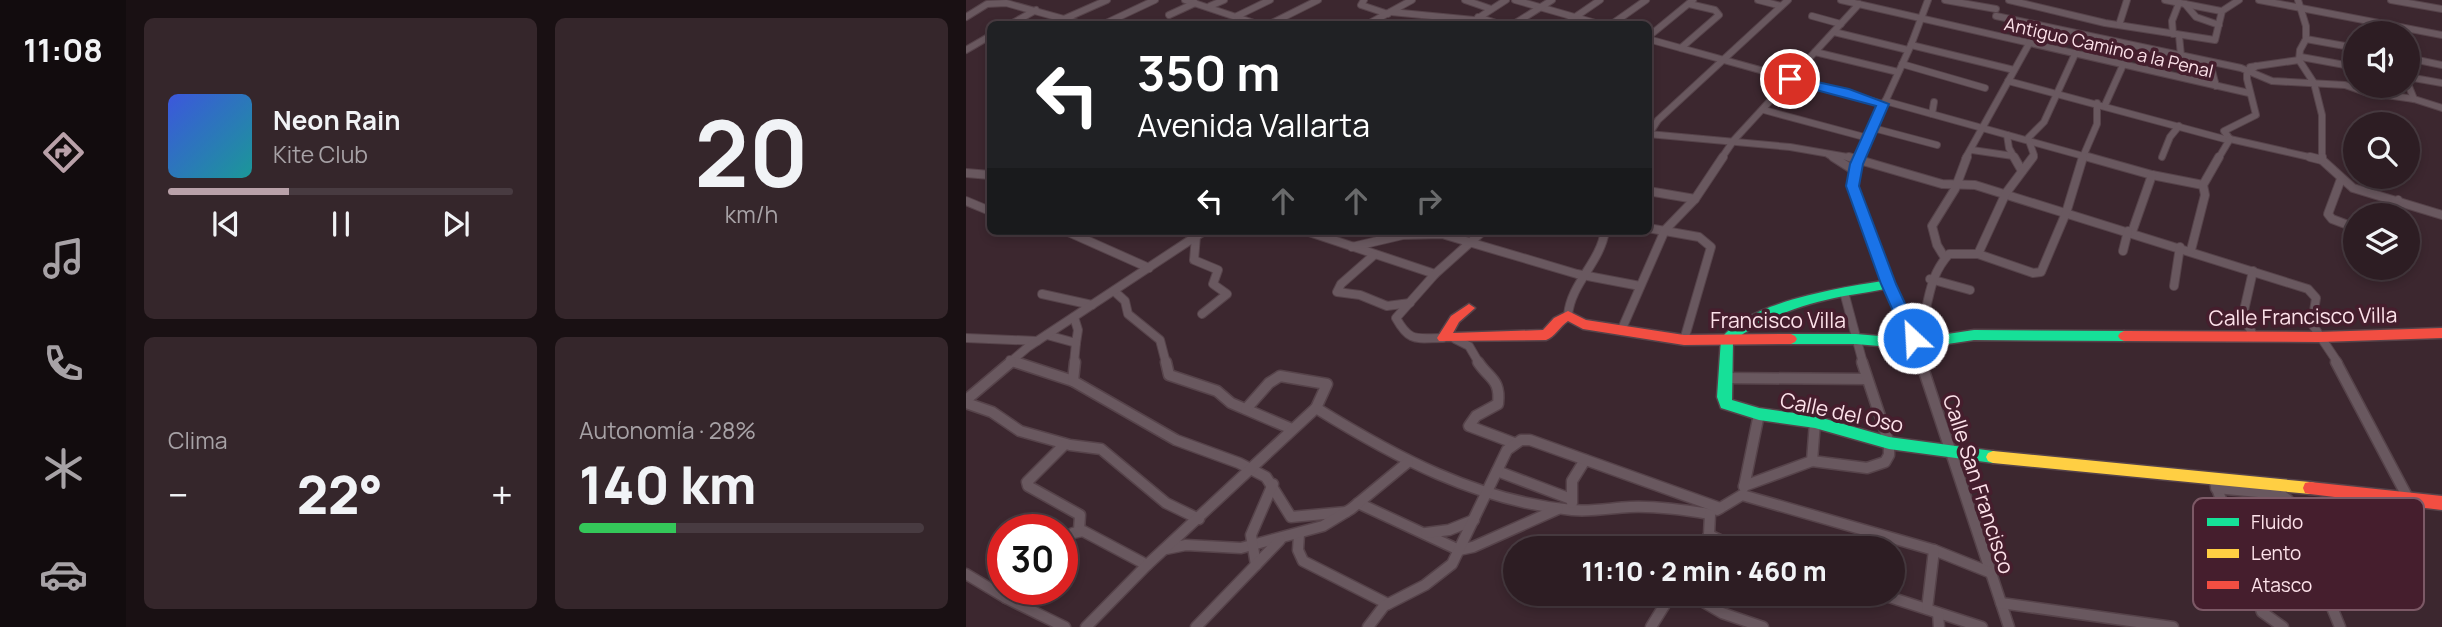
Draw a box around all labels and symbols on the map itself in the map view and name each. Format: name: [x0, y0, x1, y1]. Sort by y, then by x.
street label: Antiguo Camino a la Penal: [2002, 11, 2216, 83]
pin: [1760, 49, 1820, 109]
street label: Calle Francisco Villa: [2208, 300, 2398, 332]
position arrow: [1876, 301, 1950, 375]
street label: Francisco Villa: [1710, 306, 1846, 334]
street label: Calle del Oso: [1778, 385, 1906, 439]
street label: Calle San Francisco: [1937, 391, 2021, 577]
legend: [2193, 498, 2424, 610]
text: Fluido: [2251, 509, 2303, 535]
speed limit sign: 30: [987, 514, 1078, 605]
text: Lento: [2251, 540, 2301, 566]
text: Atasco: [2251, 572, 2312, 598]

